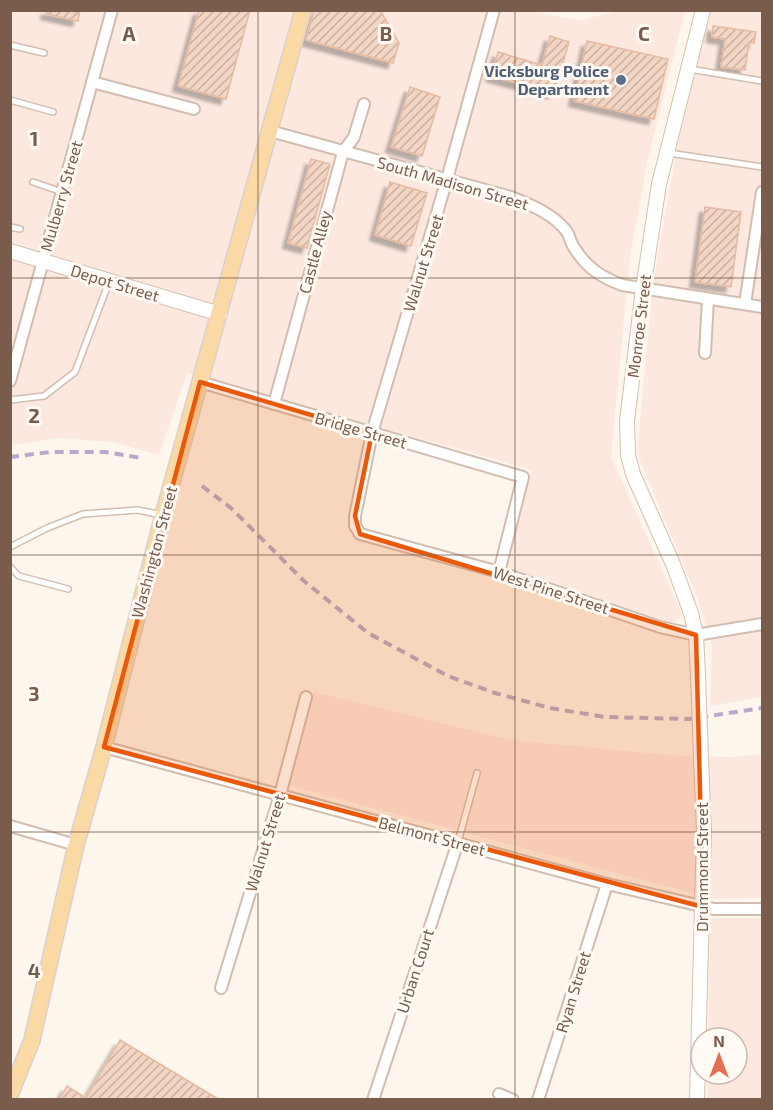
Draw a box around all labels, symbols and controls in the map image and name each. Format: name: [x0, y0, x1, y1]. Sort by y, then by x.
text: A: [122, 21, 136, 45]
text: B: [380, 21, 392, 45]
text: C: [638, 21, 650, 45]
place label: Vicksburg Police Department: [484, 61, 609, 98]
marker: Vicksburg Police Department: [614, 73, 628, 87]
text: 1: [30, 126, 38, 150]
street label: Mulberry Street: [36, 138, 85, 254]
street label: South Madison Street: [375, 152, 531, 213]
street label: Castle Alley: [294, 208, 335, 295]
street label: Walnut Street: [399, 212, 446, 314]
street label: Depot Street: [69, 260, 162, 305]
street label: Monroe Street: [623, 273, 654, 379]
text: 2: [28, 403, 40, 427]
street label: Bridge Street: [313, 407, 409, 452]
street label: Washington Street: [127, 484, 180, 620]
street label: West Pine Street: [491, 562, 611, 617]
text: 3: [28, 681, 40, 705]
street label: Walnut Street: [241, 792, 288, 894]
street label: Drummond Street: [692, 802, 711, 932]
street label: Belmont Street: [377, 812, 488, 859]
street label: Urban Court: [392, 926, 437, 1015]
street label: Ryan Street: [551, 949, 594, 1035]
text: 4: [28, 958, 41, 982]
north arrow: [689, 1026, 749, 1086]
text: N: [713, 1031, 725, 1050]

